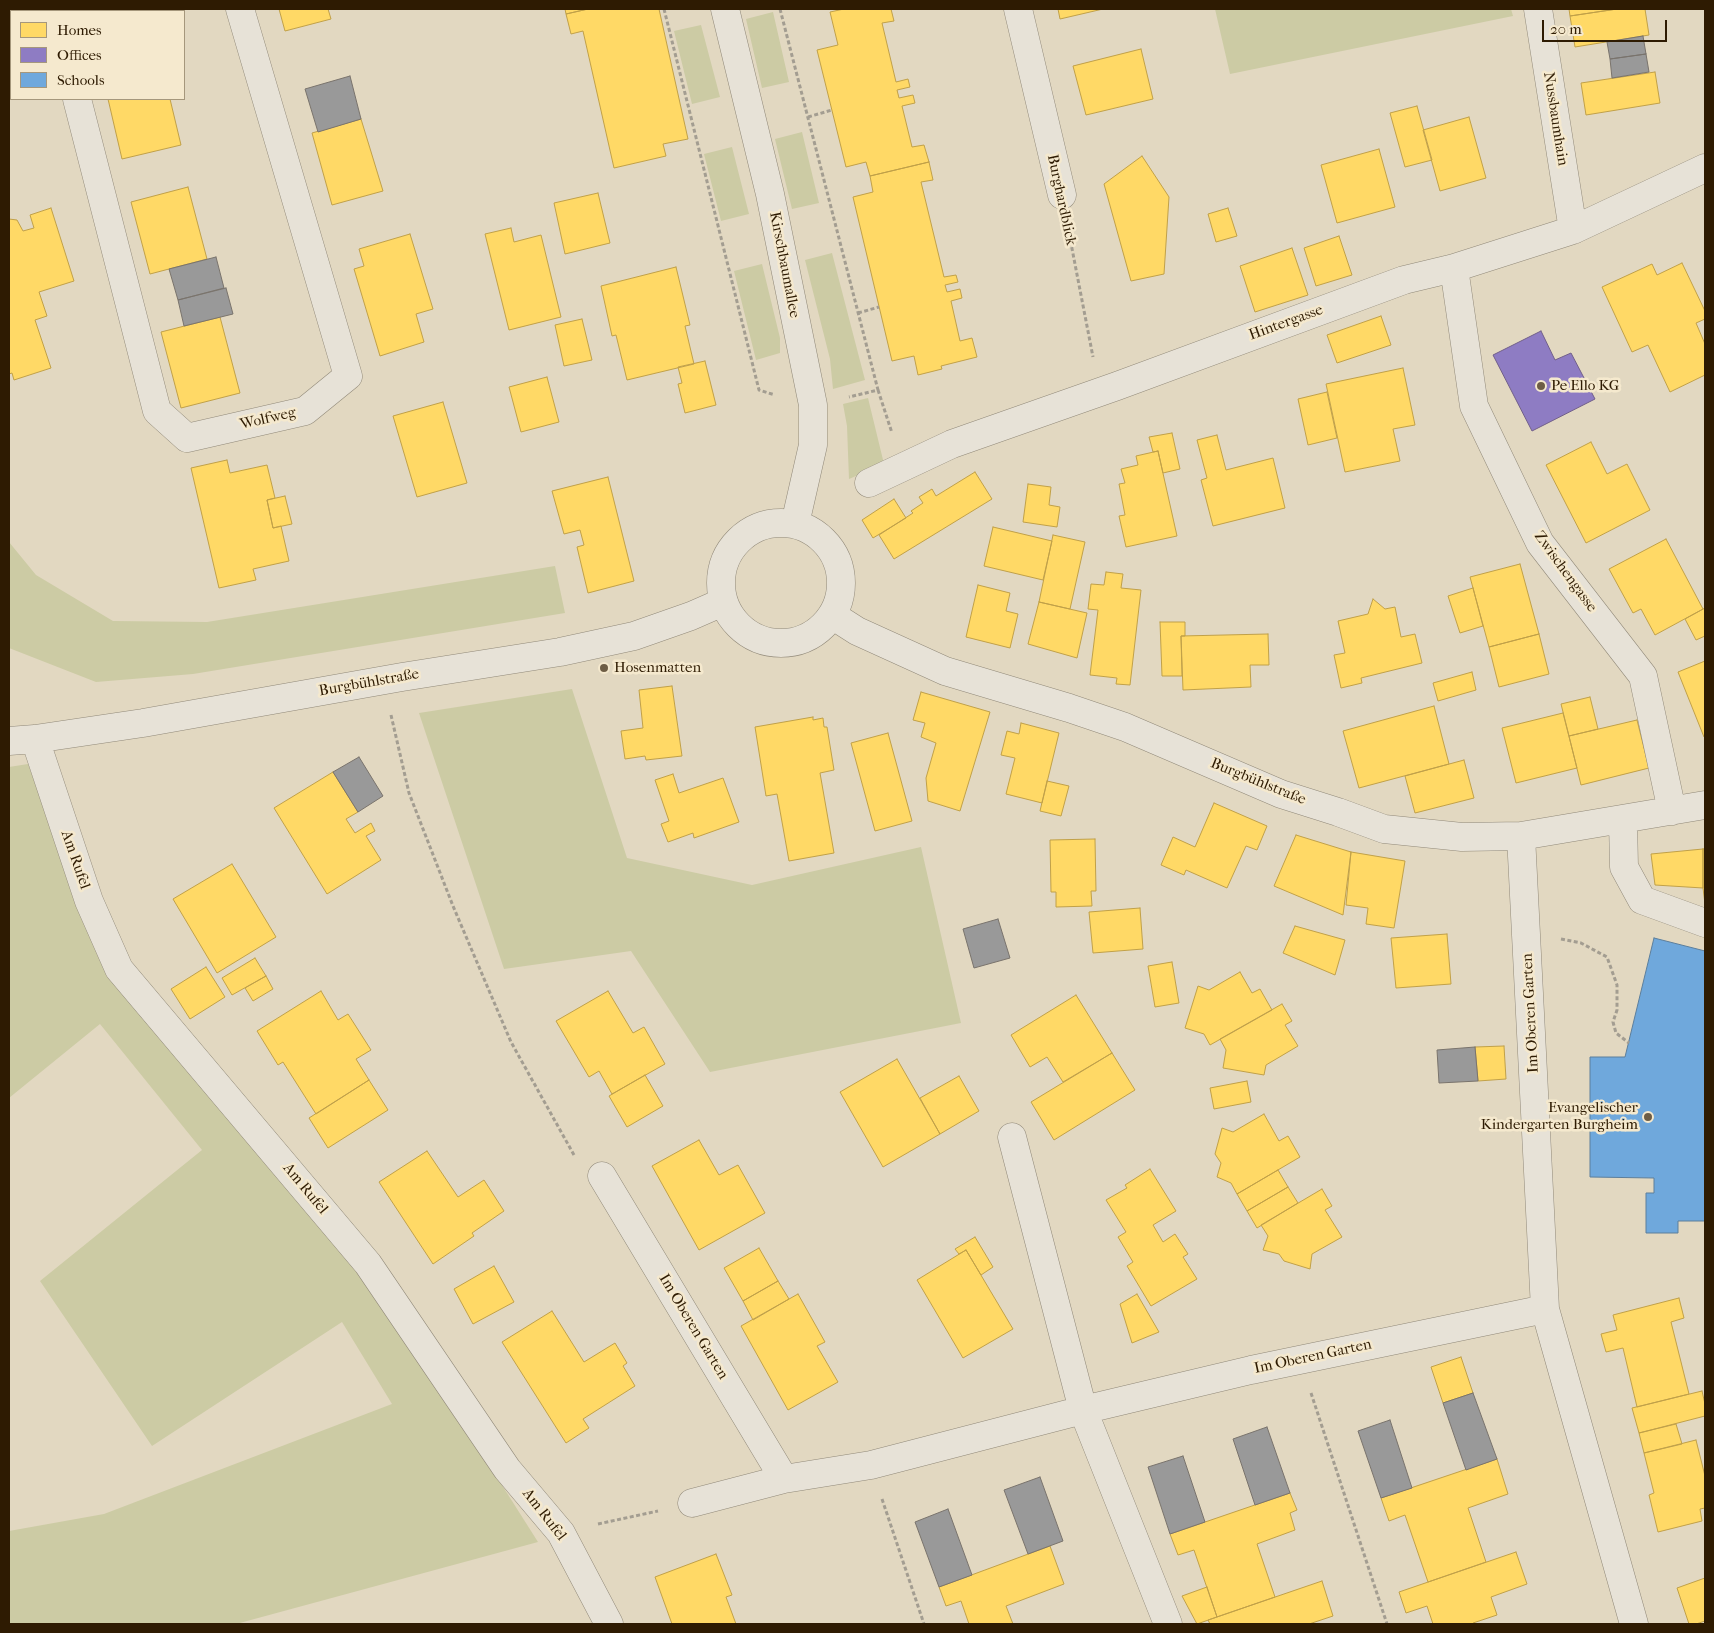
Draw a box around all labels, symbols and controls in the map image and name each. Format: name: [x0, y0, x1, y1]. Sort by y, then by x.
legend: [10, 10, 185, 100]
scale bar: [1544, 10, 1669, 42]
text: 20 m: [1550, 20, 1582, 38]
text: Homes: [57, 21, 102, 39]
text: Offices: [57, 46, 102, 64]
text: Schools: [57, 71, 104, 89]
street label: Nussbaumhain: [1539, 71, 1571, 167]
street label: Burghardblick: [1043, 153, 1079, 247]
street label: Kirschbaumallee: [765, 210, 803, 320]
street label: Hintergasse: [1247, 301, 1325, 345]
place label: Pe Ello KG: [1551, 377, 1619, 395]
marker: Pe Ello KG: [1535, 380, 1547, 392]
street label: Wolfweg: [238, 404, 298, 434]
street label: Zwischengasse: [1530, 528, 1600, 616]
place label: Hosenmatten: [614, 659, 701, 677]
marker: Hosenmatten: [598, 662, 610, 674]
street label: Burgbühlstraße: [318, 665, 420, 701]
street label: Burgbühlstraße: [1208, 755, 1308, 809]
street label: Am Rufel: [57, 828, 93, 892]
street label: Im Oberen Garten: [1519, 953, 1543, 1073]
place label: Evangelischer Kindergarten Burgheim: [1481, 1099, 1638, 1134]
marker: Evangelischer Kindergarten Burgheim: [1642, 1111, 1654, 1123]
street label: Am Rufel: [279, 1160, 331, 1218]
street label: Im Oberen Garten: [654, 1271, 732, 1383]
street label: Im Oberen Garten: [1253, 1336, 1373, 1378]
street label: Am Rufel: [518, 1486, 570, 1544]

